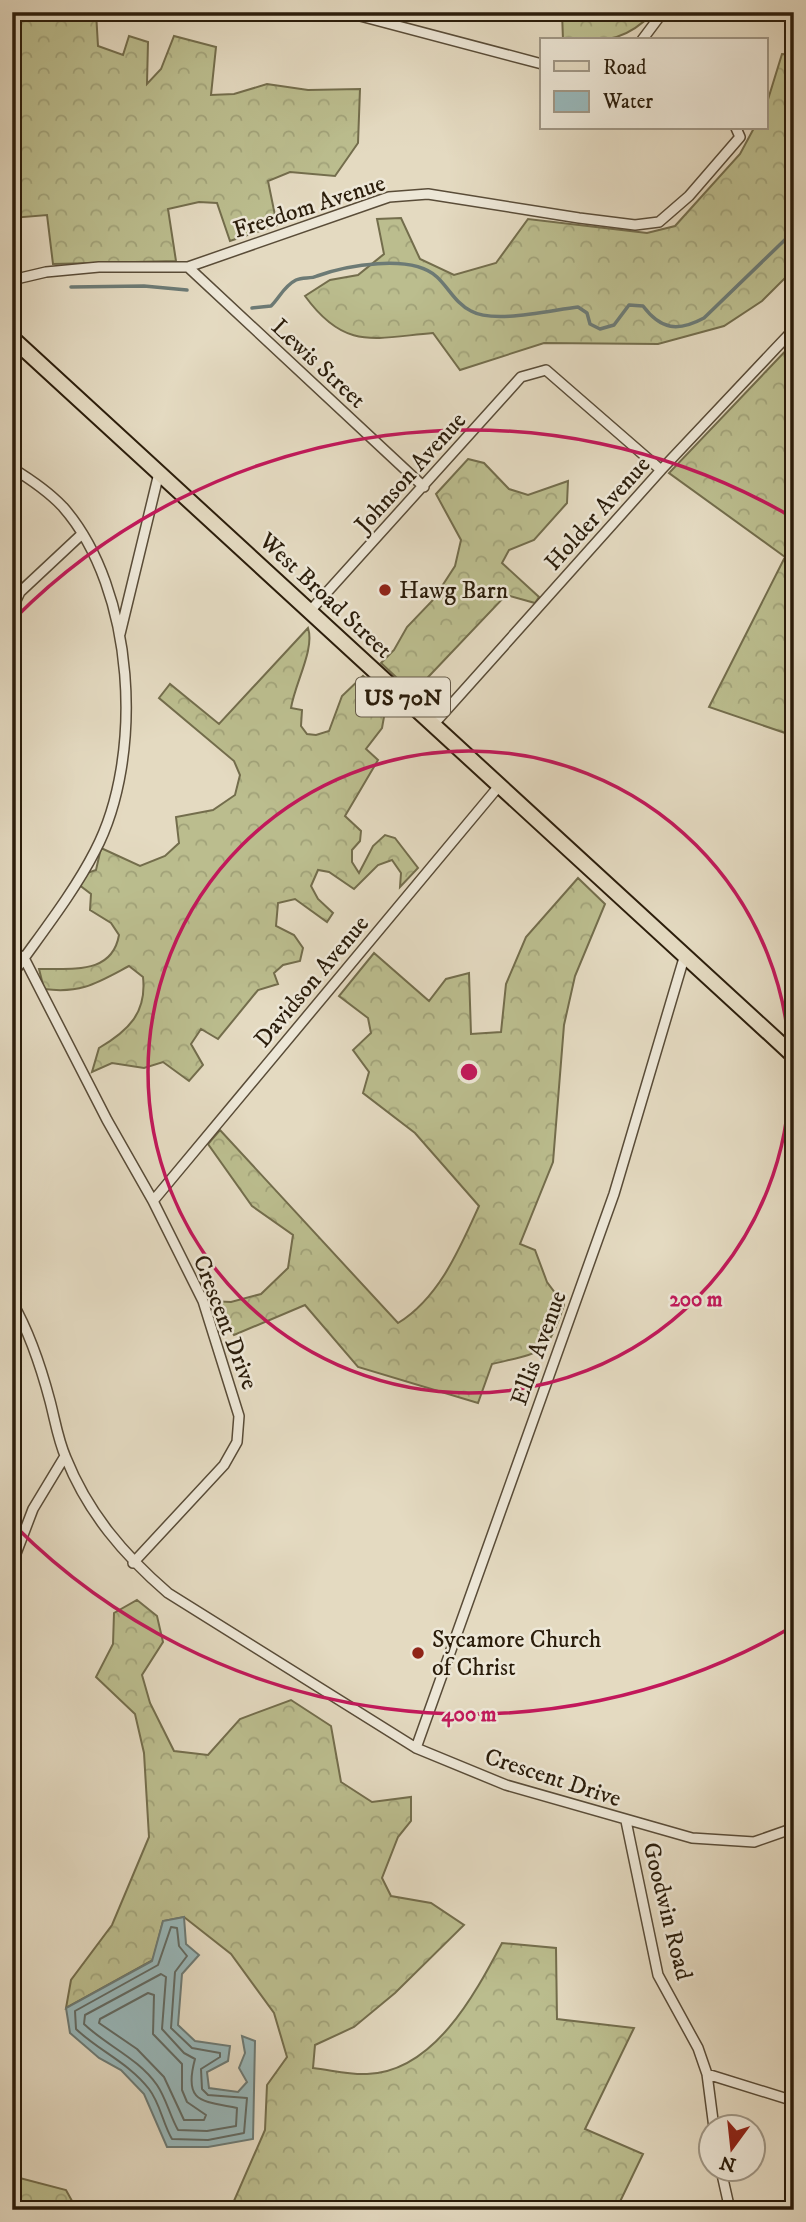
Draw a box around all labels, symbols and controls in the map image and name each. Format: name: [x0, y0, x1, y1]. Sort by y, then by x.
legend: [540, 38, 768, 130]
text: Road: [603, 55, 647, 81]
text: Water: [602, 89, 653, 115]
street label: Freedom Avenue: [229, 168, 389, 246]
street label: Lewis Street: [265, 312, 372, 415]
street label: Johnson Avenue: [347, 406, 473, 541]
street label: Holder Avenue: [538, 450, 657, 577]
street label: West Broad Street: [252, 526, 398, 665]
place label: Hawg Barn: [399, 576, 509, 606]
marker: Hawg Barn: [377, 582, 393, 598]
road number: US 70N: [356, 678, 450, 716]
street label: Davidson Avenue: [248, 909, 376, 1054]
centre of rings: [457, 1060, 481, 1084]
street label: Crescent Drive: [186, 1251, 264, 1394]
street label: Ellis Avenue: [504, 1287, 574, 1410]
text: 200 m: [669, 1287, 723, 1313]
place label: Sycamore Church of Christ: [432, 1625, 602, 1683]
marker: Sycamore Church of Christ: [410, 1645, 426, 1661]
text: 400 m: [442, 1702, 497, 1728]
street label: Crescent Drive: [481, 1742, 625, 1814]
street label: Goodwin Road: [635, 1839, 699, 1983]
north arrow: [698, 2114, 768, 2184]
text: N: [717, 2150, 739, 2176]

